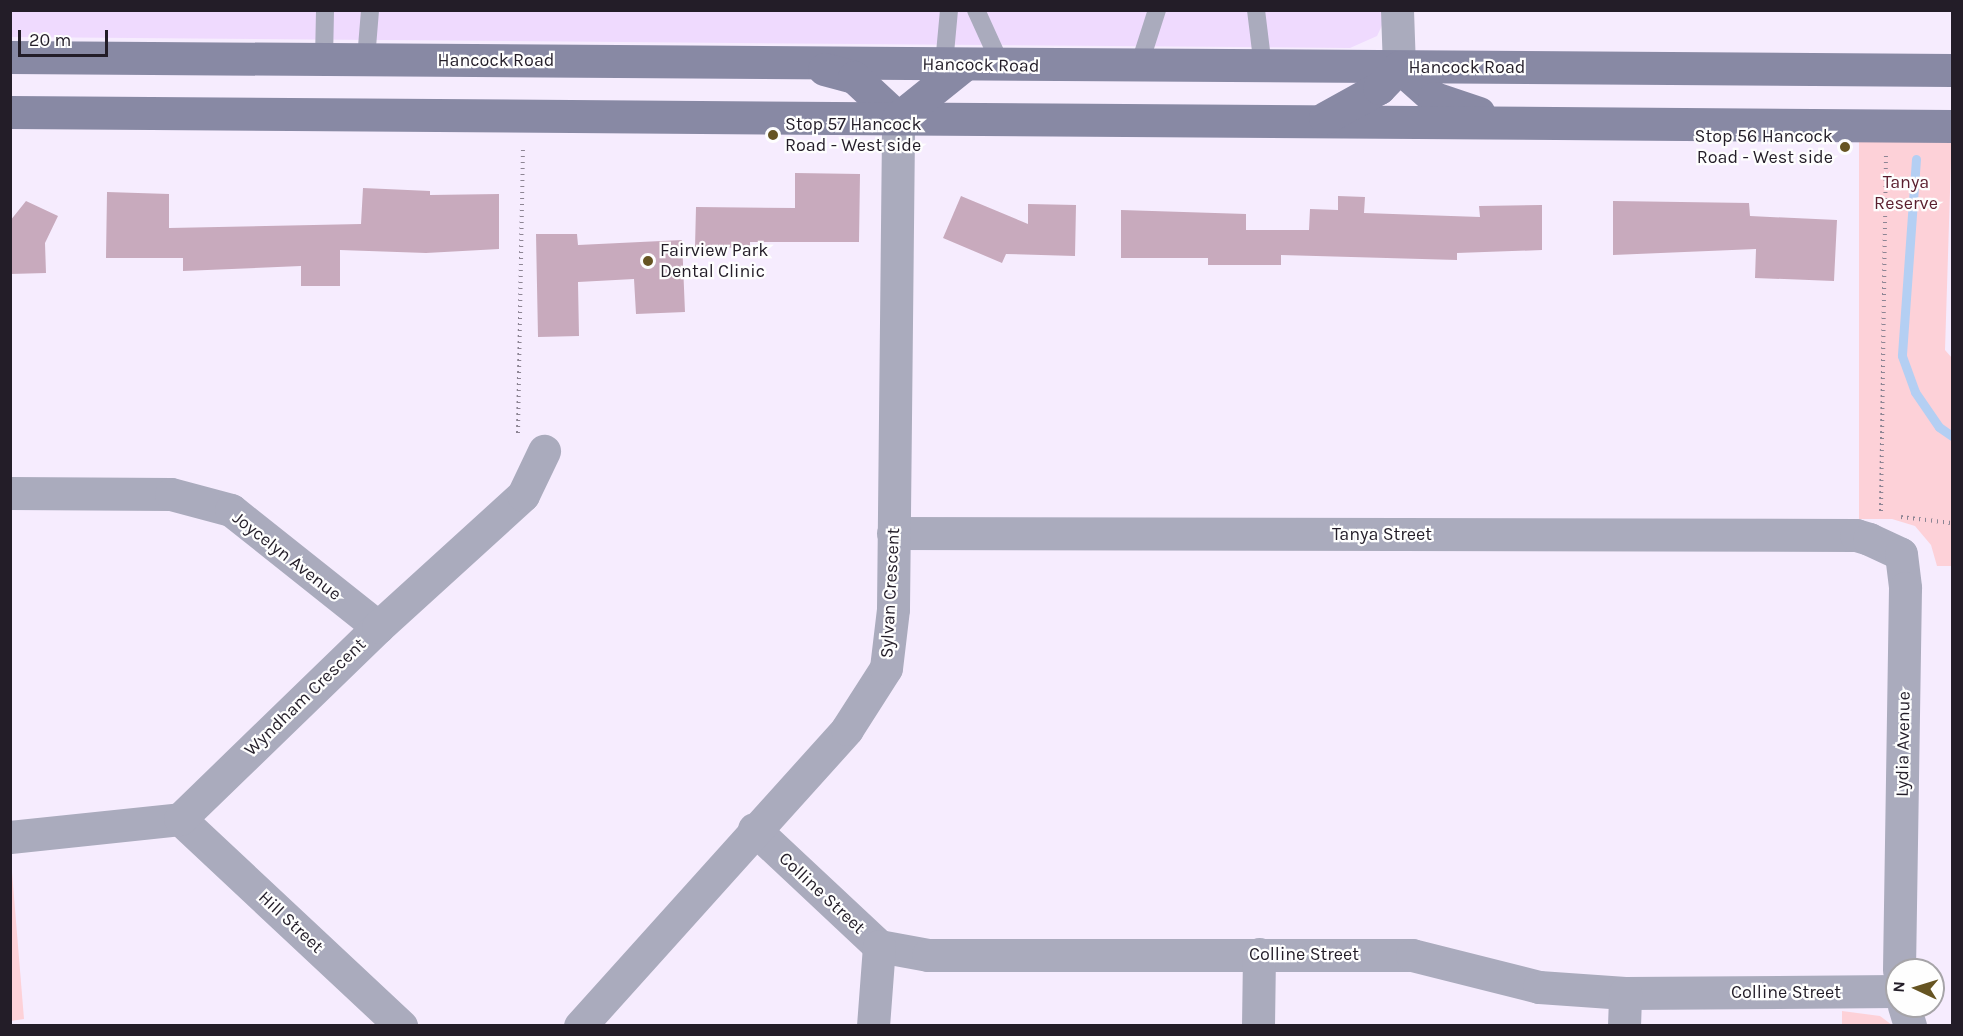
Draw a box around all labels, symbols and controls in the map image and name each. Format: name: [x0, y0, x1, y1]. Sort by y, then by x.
scale bar: [21, 18, 111, 56]
text: 20 m: [29, 29, 71, 51]
street label: Hancock Road: [437, 49, 555, 71]
street label: Hancock Road: [922, 53, 1040, 77]
street label: Hancock Road: [1408, 56, 1526, 78]
place label: Stop 57 Hancock Road - West side: [785, 114, 922, 156]
place label: Stop 56 Hancock Road - West side: [1695, 126, 1833, 168]
marker: Stop 57 Hancock Road - West side: [766, 128, 780, 142]
marker: Stop 56 Hancock Road - West side: [1838, 140, 1852, 154]
park label: Tanya Reserve: [1874, 172, 1938, 214]
place label: Fairview Park Dental Clinic: [660, 240, 768, 282]
marker: Fairview Park Dental Clinic: [641, 254, 655, 268]
street label: Joycelyn Avenue: [228, 507, 346, 605]
street label: Tanya Street: [1332, 523, 1432, 545]
street label: Sylvan Crescent: [876, 527, 904, 659]
street label: Wyndham Crescent: [240, 634, 370, 760]
street label: Lydia Avenue: [1891, 691, 1915, 797]
street label: Colline Street: [774, 848, 870, 938]
street label: Hill Street: [254, 886, 328, 958]
street label: Colline Street: [1249, 943, 1359, 965]
north arrow: [1885, 958, 1945, 1018]
text: N: [1889, 980, 1908, 993]
street label: Colline Street: [1731, 981, 1841, 1003]

